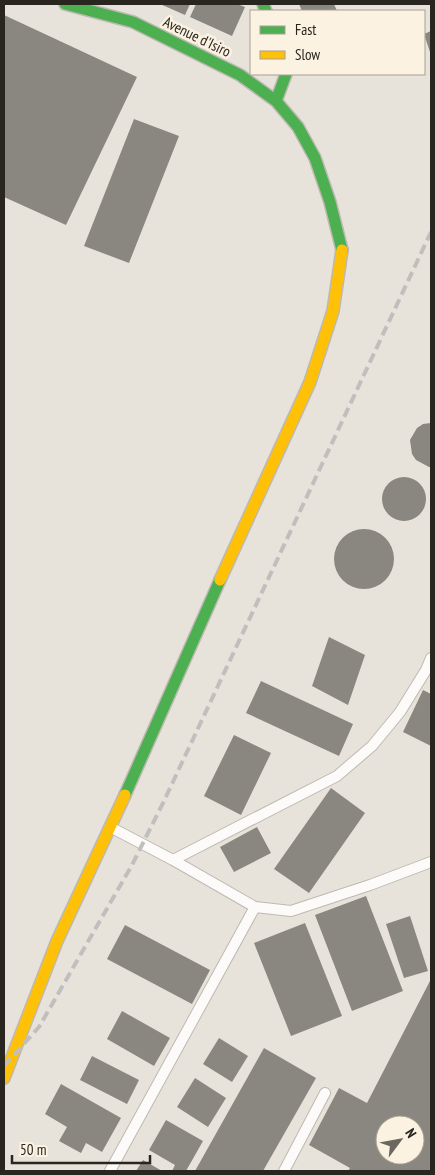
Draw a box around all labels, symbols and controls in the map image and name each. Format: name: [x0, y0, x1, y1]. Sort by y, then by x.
legend: [250, 10, 425, 75]
street label: Avenue d'Isiro: [160, 12, 234, 61]
text: Fast: [295, 20, 316, 39]
text: Slow: [295, 45, 320, 64]
north arrow: [375, 1115, 425, 1165]
text: N: [401, 1125, 421, 1141]
scale bar: [12, 1132, 150, 1164]
text: 50 m: [20, 1140, 46, 1159]

